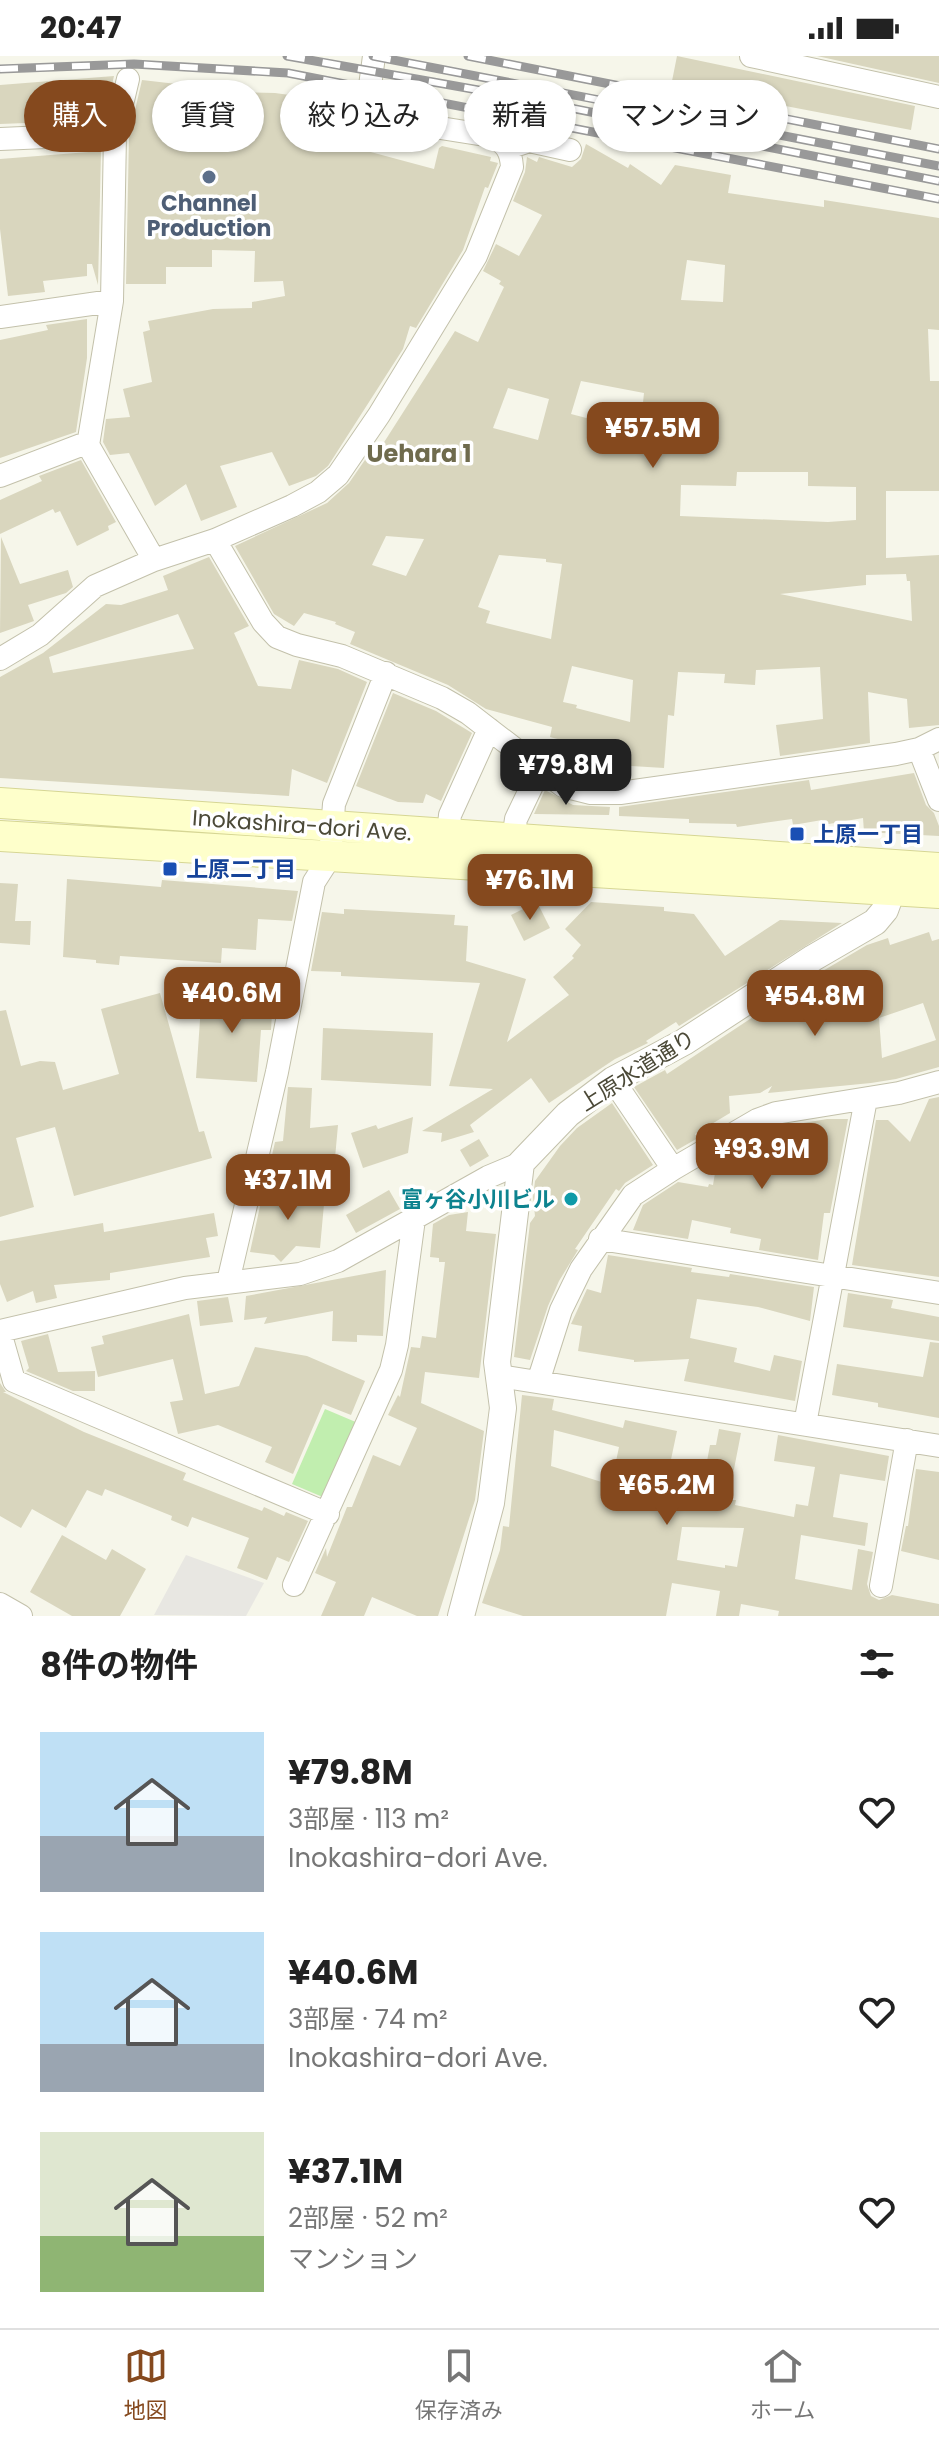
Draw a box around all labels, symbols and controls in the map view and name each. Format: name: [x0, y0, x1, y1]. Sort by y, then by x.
text: 20:47: [40, 6, 122, 49]
chip: 購入: [24, 80, 136, 152]
chip: 賃貸: [152, 80, 264, 152]
chip: 絞り込み: [280, 80, 448, 152]
chip: 新着: [464, 80, 576, 152]
chip: マンション: [592, 80, 788, 152]
marker: Channel Production: [200, 168, 218, 186]
place label: Channel Production: [147, 188, 271, 244]
pin: ¥57.5M: [588, 402, 718, 470]
text: ¥57.5M: [605, 410, 701, 446]
district label: Uehara 1: [367, 437, 471, 470]
pin: ¥79.8M: [501, 739, 631, 807]
text: ¥79.8M: [518, 747, 614, 783]
street label: Inokashira-dori Ave.: [191, 802, 413, 849]
place label: 上原一丁目: [813, 819, 923, 850]
marker: 上原一丁目: [788, 825, 806, 843]
place label: 上原二丁目: [186, 854, 296, 885]
pin: ¥76.1M: [465, 854, 595, 922]
marker: 上原二丁目: [161, 860, 179, 878]
text: ¥76.1M: [486, 862, 574, 898]
pin: ¥40.6M: [167, 967, 297, 1035]
pin: ¥54.8M: [750, 970, 880, 1038]
text: ¥40.6M: [182, 975, 282, 1011]
text: ¥54.8M: [765, 978, 865, 1014]
street label: 上原水道通り: [573, 1022, 701, 1119]
pin: ¥93.9M: [697, 1123, 827, 1191]
text: ¥93.9M: [714, 1131, 810, 1167]
pin: ¥37.1M: [223, 1154, 353, 1222]
text: ¥37.1M: [244, 1162, 332, 1198]
place label: 富ヶ谷小川ビル: [401, 1184, 555, 1215]
marker: 富ヶ谷小川ビル: [562, 1190, 580, 1208]
pin: ¥65.2M: [602, 1459, 732, 1527]
text: ¥65.2M: [619, 1467, 715, 1503]
text: 8件の物件: [40, 1641, 198, 1689]
icon: filters: [855, 1642, 899, 1686]
text: ¥79.8M: [288, 1748, 413, 1796]
icon: home: [104, 1764, 200, 1860]
icon: heart: [855, 1790, 899, 1834]
text: 3部屋 · 113 m²: [288, 1801, 449, 1837]
text: Inokashira-dori Ave.: [288, 1840, 548, 1876]
text: ¥40.6M: [288, 1948, 418, 1996]
icon: home: [104, 1964, 200, 2060]
icon: heart: [855, 1990, 899, 2034]
text: 3部屋 · 74 m²: [288, 2001, 448, 2037]
text: Inokashira-dori Ave.: [288, 2040, 548, 2076]
text: ¥37.1M: [288, 2147, 403, 2195]
icon: home: [104, 2164, 200, 2260]
icon: heart: [855, 2190, 899, 2234]
text: 2部屋 · 52 m²: [288, 2200, 448, 2236]
text: マンション: [288, 2241, 418, 2277]
tab: 地図: [124, 2344, 168, 2427]
tab: 保存済み: [415, 2344, 503, 2427]
tab: ホーム: [750, 2344, 815, 2427]

